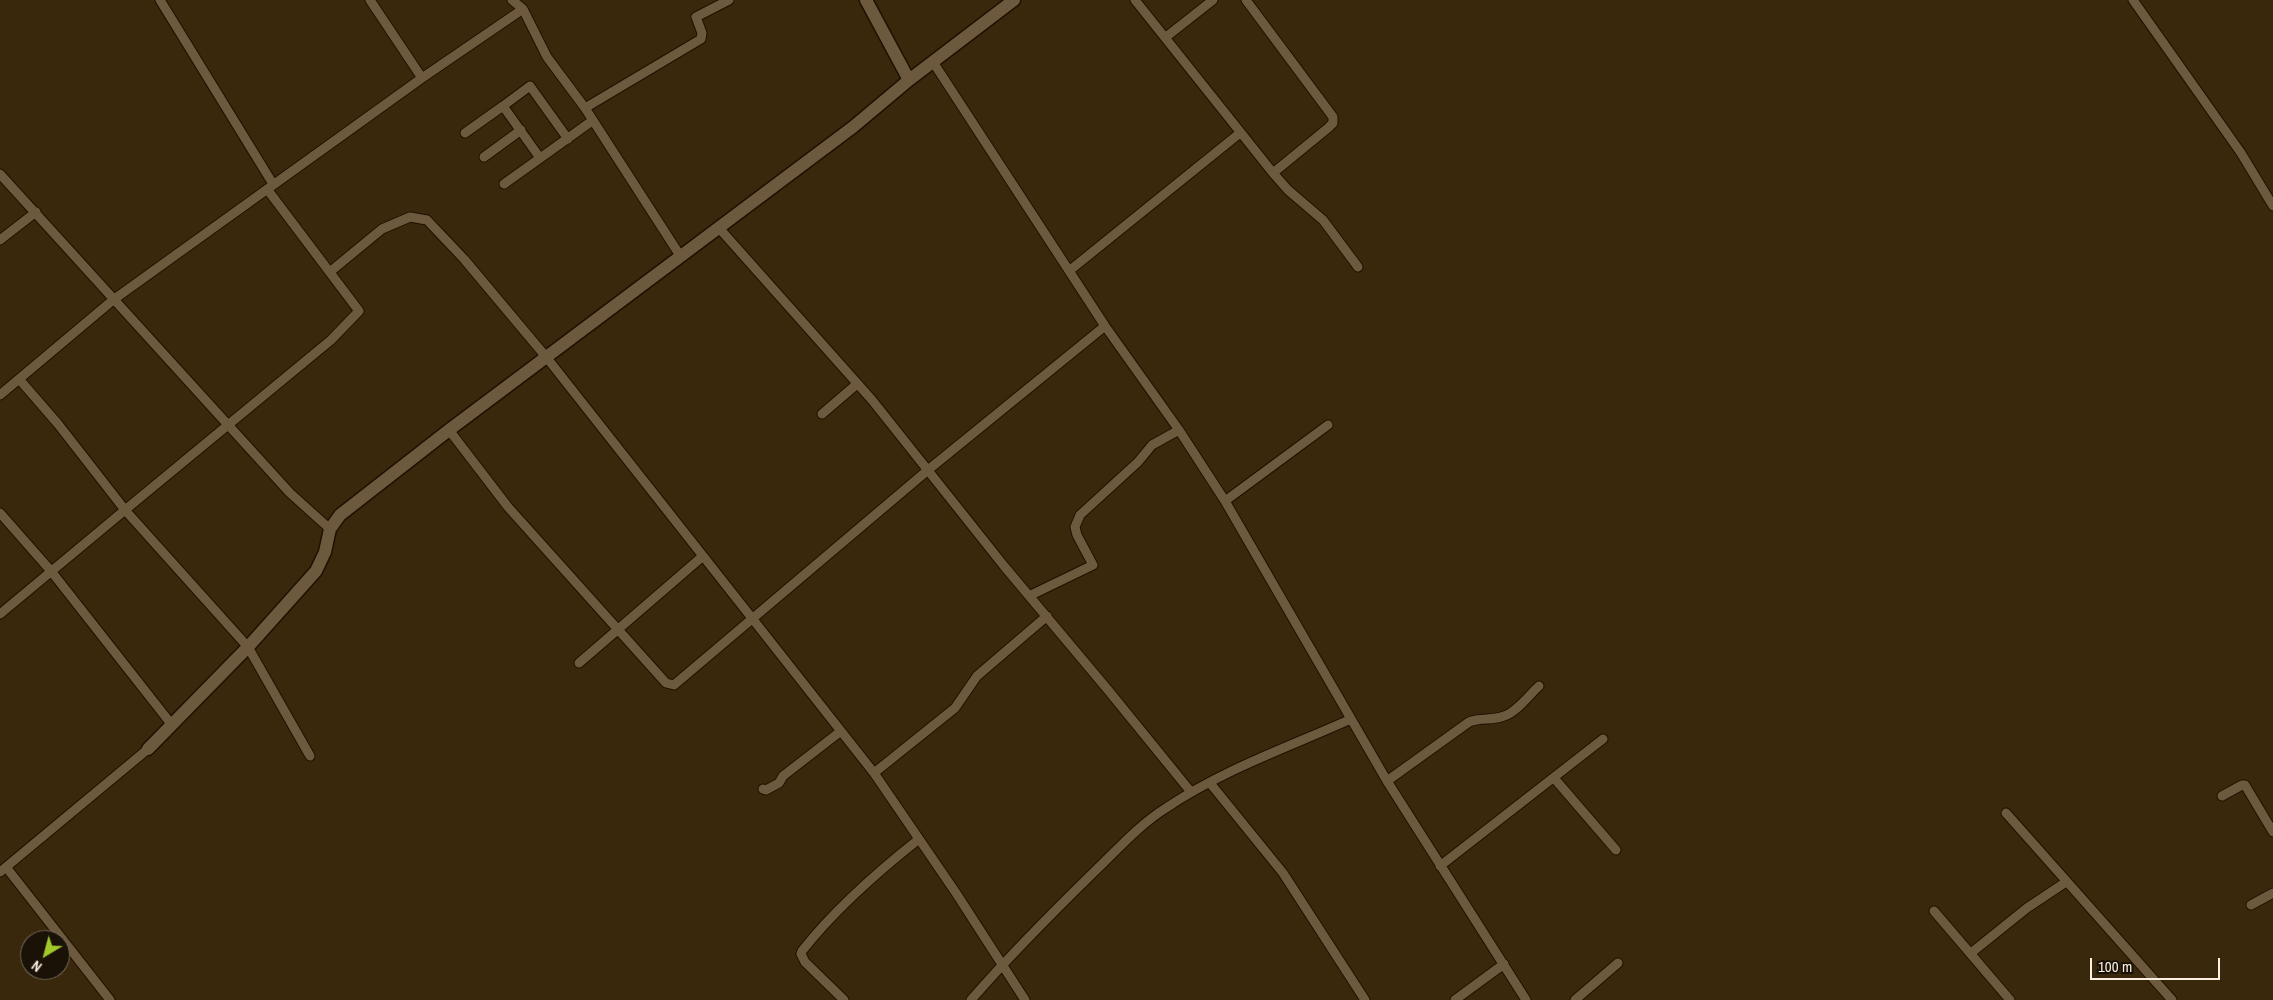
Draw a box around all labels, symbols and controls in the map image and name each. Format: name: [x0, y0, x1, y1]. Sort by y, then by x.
north arrow: [20, 930, 70, 980]
scale bar: [2093, 948, 2223, 980]
text: 100 m: [2098, 956, 2132, 977]
text: N: [28, 957, 45, 976]

